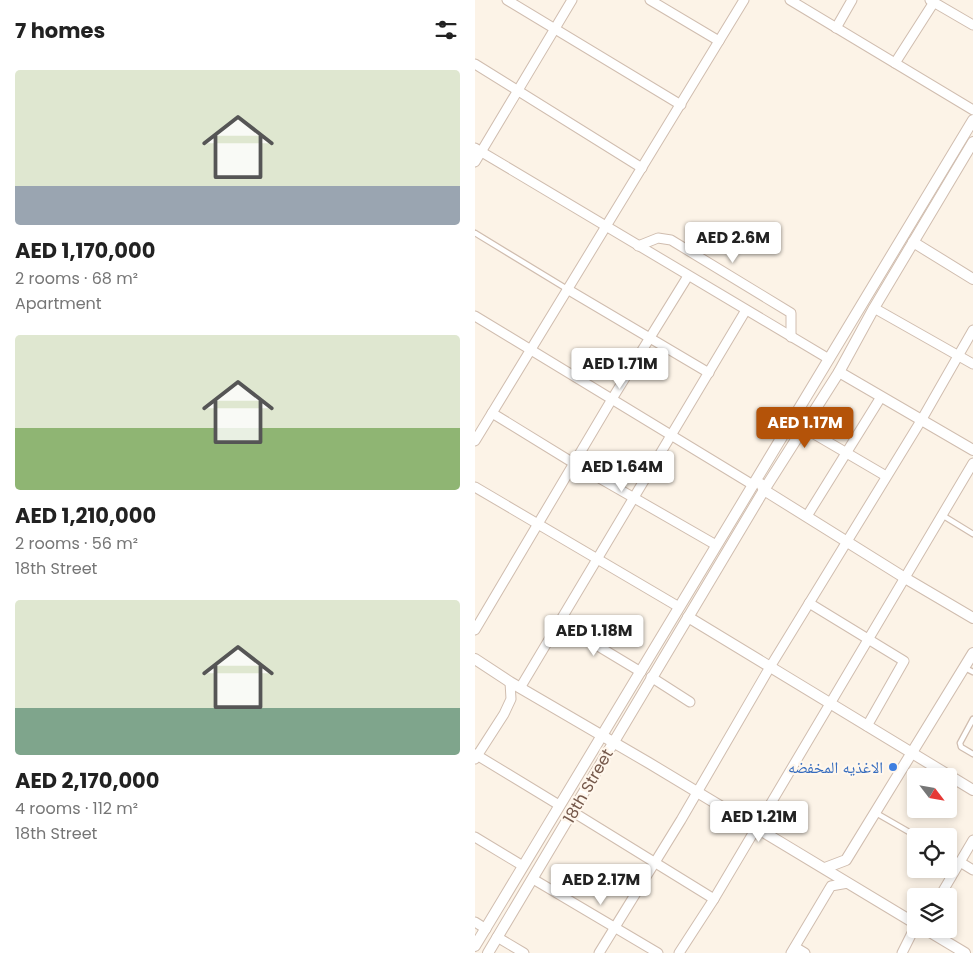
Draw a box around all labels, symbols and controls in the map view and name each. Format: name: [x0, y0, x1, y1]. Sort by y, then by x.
text: 7 homes: [15, 16, 105, 45]
icon: filters: [432, 16, 460, 44]
icon: home: [193, 102, 283, 192]
pin: AED 2.6M: [681, 222, 785, 264]
text: AED 2.6M: [696, 226, 770, 249]
text: AED 1,170,000: [15, 236, 155, 265]
text: 2 rooms · 68 m²: [15, 267, 138, 290]
text: Apartment: [15, 292, 102, 315]
pin: AED 1.71M: [563, 348, 677, 390]
text: AED 1.71M: [582, 352, 658, 375]
icon: home: [193, 367, 283, 457]
pin: AED 1.17M: [748, 406, 862, 449]
text: AED 1.17M: [767, 411, 843, 434]
pin: AED 1.64M: [565, 450, 679, 493]
text: AED 1.64M: [581, 455, 663, 478]
text: AED 1,210,000: [15, 501, 156, 530]
text: 2 rooms · 56 m²: [15, 532, 138, 555]
text: 18th Street: [15, 557, 97, 580]
pin: AED 1.18M: [537, 614, 651, 657]
text: AED 1.18M: [555, 619, 633, 642]
icon: home: [193, 632, 283, 722]
street label: 18th Street: [557, 744, 619, 827]
place label: الاغذيه المخفضه: [788, 756, 883, 779]
marker: الاغذيه المخفضه: [887, 761, 899, 773]
text: AED 2,170,000: [15, 766, 160, 795]
north arrow: [907, 768, 957, 818]
map controls: [907, 768, 957, 938]
text: 4 rooms · 112 m²: [15, 797, 138, 820]
pin: AED 1.21M: [702, 800, 816, 843]
text: AED 1.21M: [721, 805, 797, 828]
text: 18th Street: [15, 822, 97, 845]
button: locate: [907, 828, 957, 878]
pin: AED 2.17M: [544, 864, 658, 906]
text: AED 2.17M: [562, 868, 640, 891]
button: layers: [907, 888, 957, 938]

